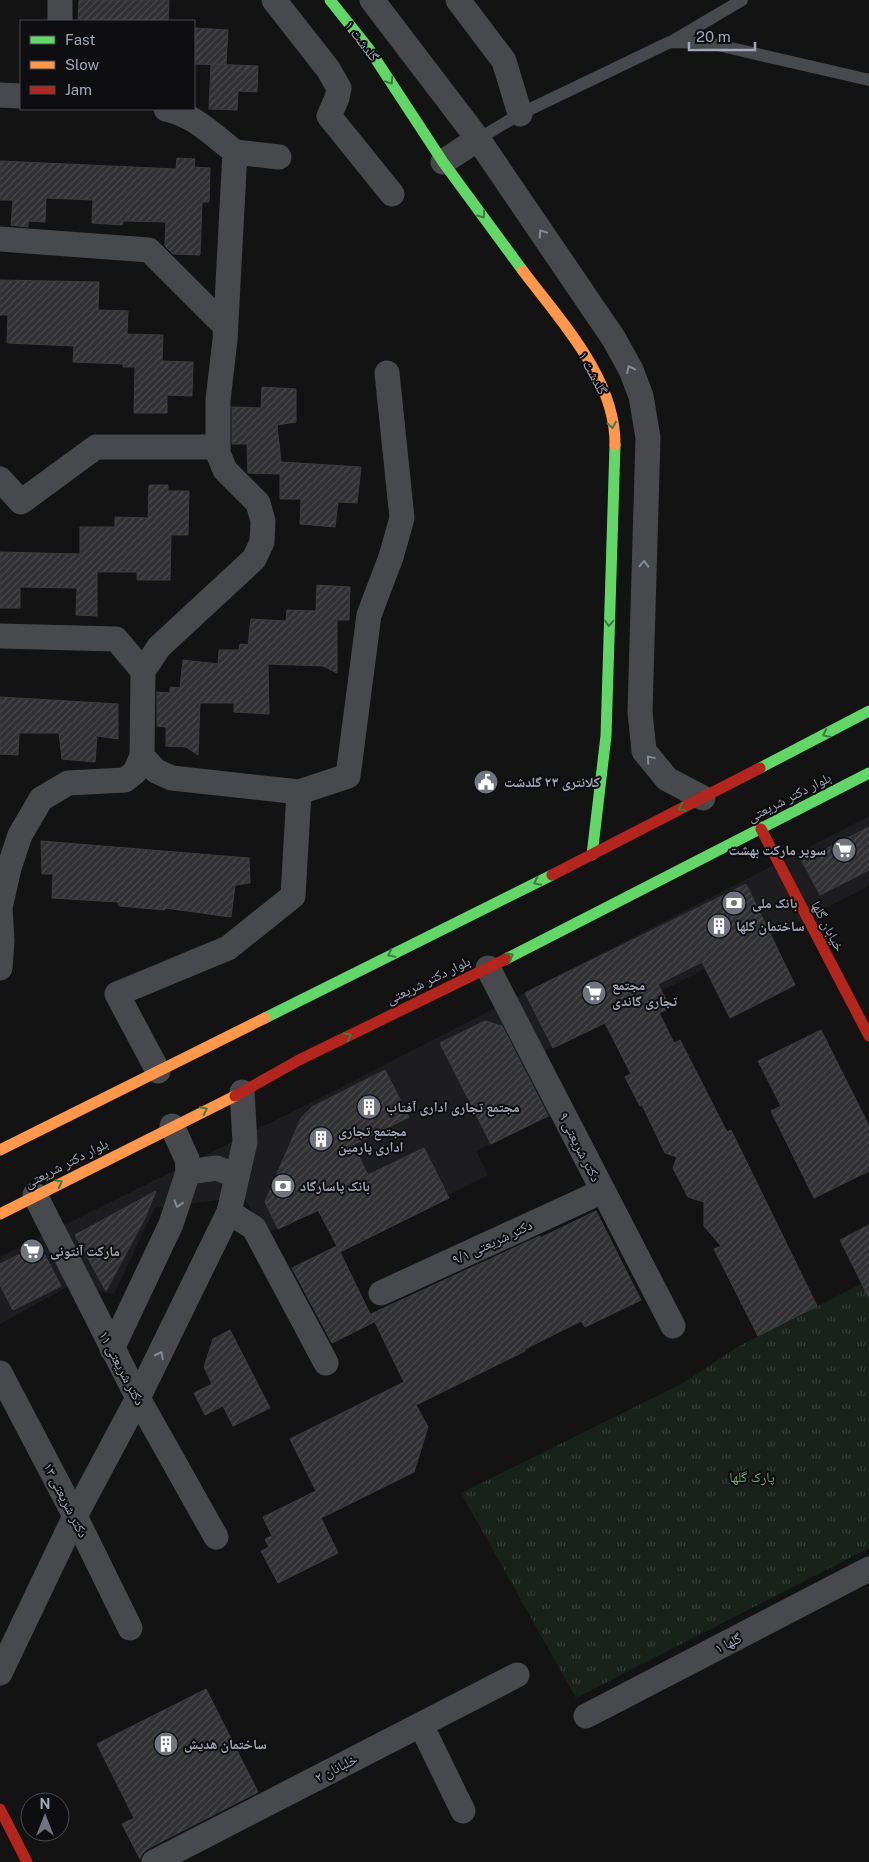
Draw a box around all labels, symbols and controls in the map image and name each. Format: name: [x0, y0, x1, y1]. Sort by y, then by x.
street label: گلدشت ۱: [342, 18, 382, 64]
legend: [20, 20, 195, 110]
scale bar: [689, 20, 755, 52]
text: 20 m: [696, 28, 731, 45]
text: Fast: [65, 31, 95, 48]
text: Slow: [65, 56, 100, 73]
one-way arrow: [384, 75, 393, 85]
text: Jam: [65, 81, 92, 98]
one-way arrow: [476, 209, 485, 219]
one-way arrow: [539, 229, 548, 239]
street label: گلدشت ۱: [575, 349, 611, 397]
one-way arrow: [626, 365, 637, 374]
one-way arrow: [607, 421, 617, 430]
one-way arrow: [639, 560, 649, 568]
one-way arrow: [604, 619, 614, 627]
one-way arrow: [822, 728, 831, 738]
one-way arrow: [648, 756, 656, 765]
public building icon: کلانتری ۲۳ گلدشت: [473, 769, 499, 795]
street label: بلوار دکتر شریعتی: [744, 769, 834, 826]
place label: کلانتری ۲۳ گلدشت: [504, 774, 600, 791]
one-way arrow: [678, 802, 687, 812]
supermarket icon: سوپر مارکت بهشت: [831, 837, 857, 863]
place label: سوپر مارکت بهشت: [729, 842, 826, 859]
one-way arrow: [533, 876, 542, 886]
bank icon: بانک ملی: [721, 890, 747, 916]
place label: بانک ملی: [752, 895, 798, 912]
street label: خیابان گلها: [807, 898, 848, 954]
building icon: ساختمان گلها: [706, 913, 732, 939]
place label: ساختمان گلها: [736, 918, 805, 935]
one-way arrow: [387, 948, 396, 958]
one-way arrow: [505, 952, 514, 963]
street label: بلوار دکتر شریعتی: [383, 953, 473, 1008]
place label: مجتمع تجاری گاندی: [612, 977, 677, 1010]
supermarket icon: مجتمع تجاری گاندی: [581, 980, 607, 1006]
one-way arrow: [343, 1031, 352, 1042]
building icon: مجتمع تجاری اداری آفتاب: [356, 1094, 382, 1120]
place label: مجتمع تجاری اداری آفتاب: [386, 1099, 520, 1117]
one-way arrow: [199, 1106, 208, 1116]
street label: دکتر شریعتی ۹: [555, 1110, 604, 1185]
place label: مجتمع تجاری اداری پارمین: [338, 1123, 407, 1156]
building icon: مجتمع تجاری اداری پارمین: [308, 1126, 334, 1152]
street label: بلوار دکتر شریعتی: [21, 1135, 111, 1192]
bank icon: بانک پاسارگاد: [270, 1173, 296, 1199]
place label: بانک پاسارگاد: [300, 1178, 370, 1195]
one-way arrow: [54, 1179, 63, 1189]
one-way arrow: [173, 1199, 183, 1208]
street label: دکتر شریعتی ۹/۱: [449, 1216, 535, 1268]
supermarket icon: مارکت آنتونی: [19, 1238, 45, 1264]
place label: مارکت آنتونی: [50, 1243, 120, 1260]
street label: ۱۱ دکتر شریعتی: [95, 1328, 148, 1409]
one-way arrow: [153, 1351, 164, 1360]
street label: ۱۳ دکتر شریعتی: [39, 1460, 92, 1541]
park label: پارک گلها: [729, 1469, 775, 1486]
street label: ۱ گلها: [712, 1629, 744, 1656]
building icon: ساختمان هدیش: [153, 1731, 179, 1757]
place label: ساختمان هدیش: [184, 1736, 267, 1753]
street label: ۲ خلبانان: [312, 1751, 360, 1786]
north arrow: [20, 1792, 70, 1842]
text: N: [40, 1796, 50, 1812]

